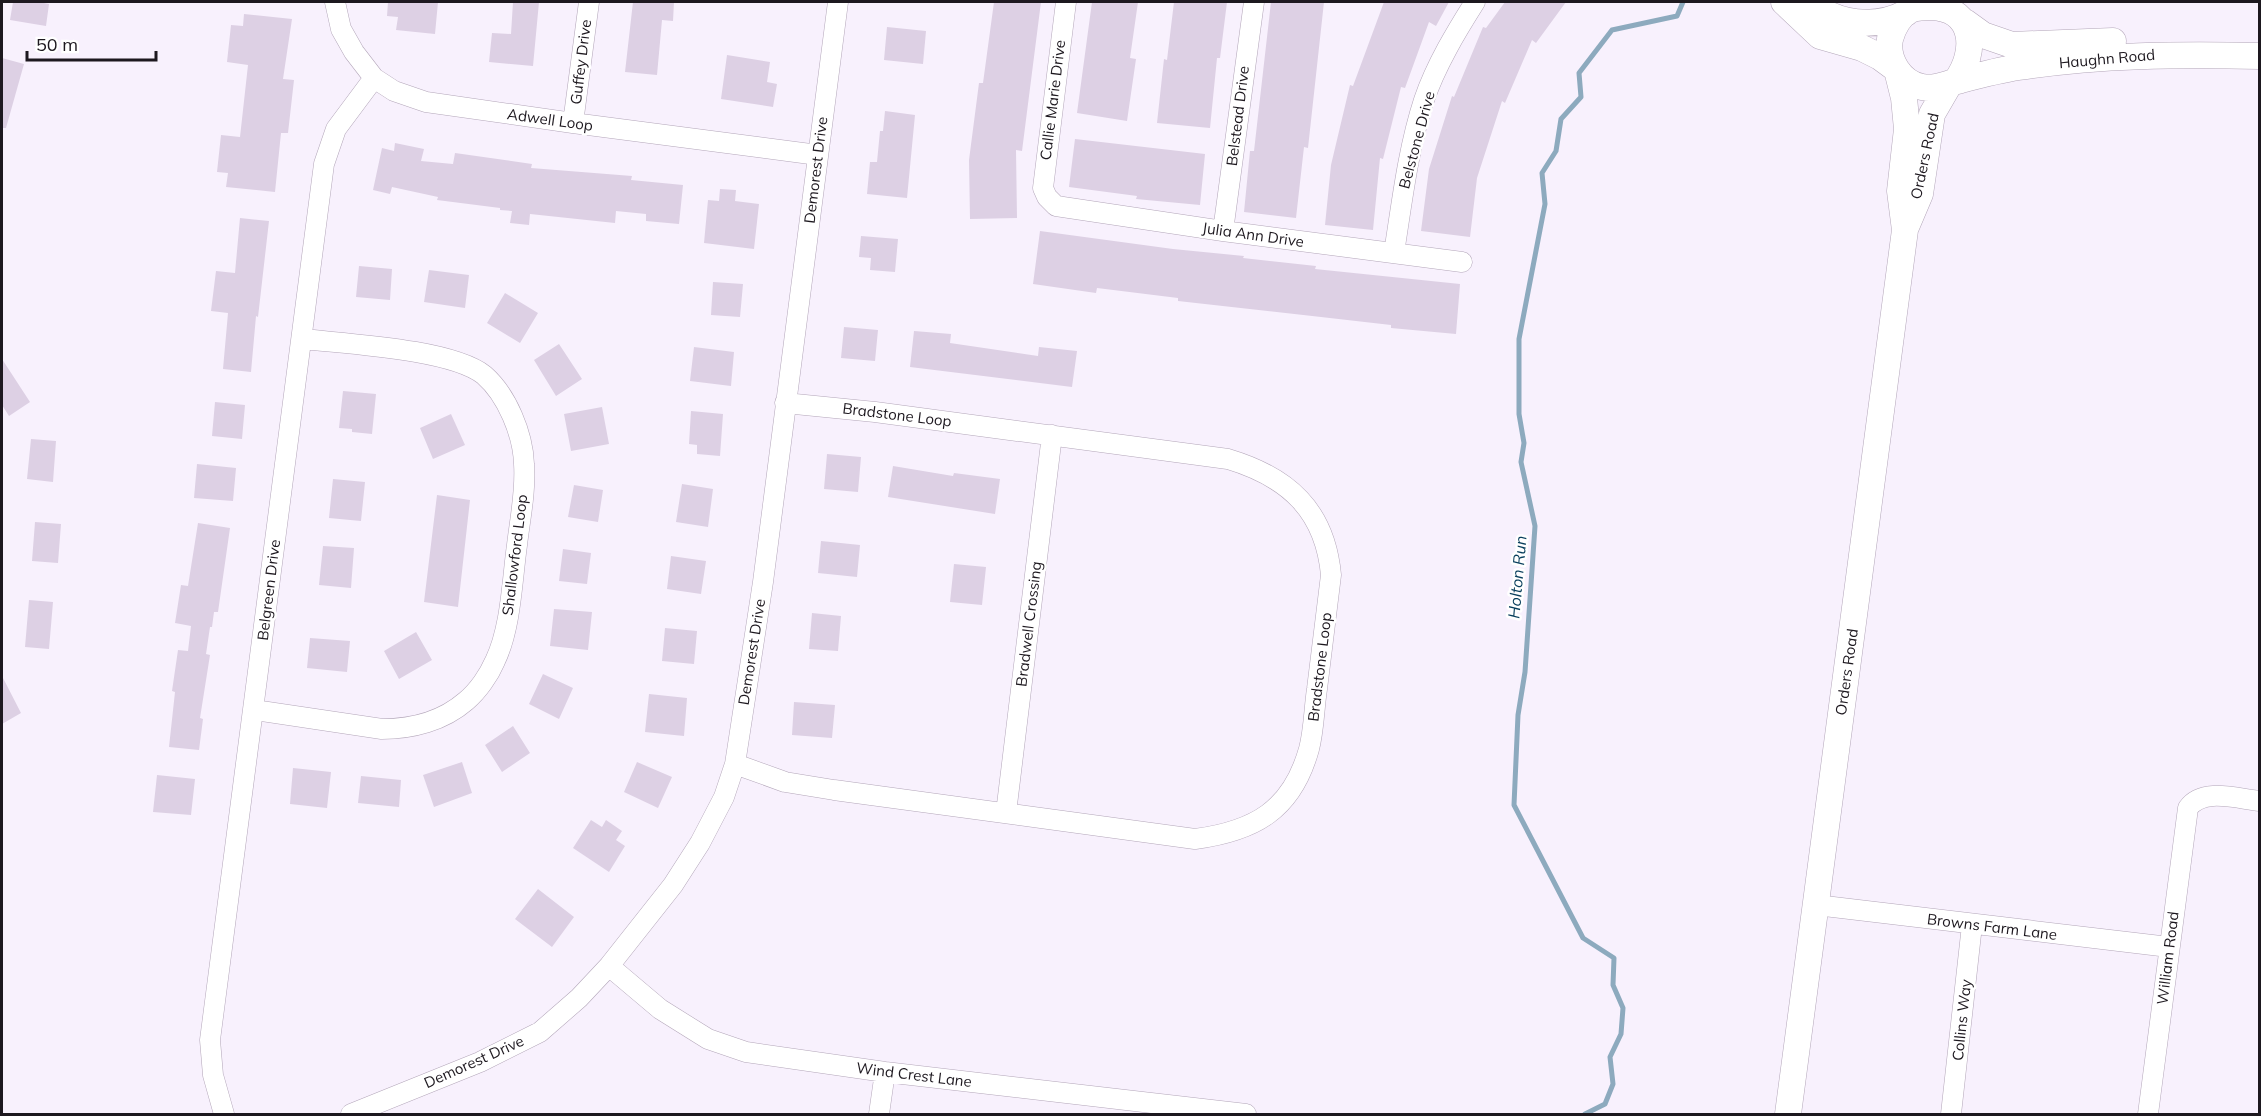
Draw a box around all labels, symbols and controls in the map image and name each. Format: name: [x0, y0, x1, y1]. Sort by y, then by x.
street label: Guffey Drive: [566, 18, 595, 106]
scale bar: [27, 24, 156, 62]
text: 50 m: [36, 33, 78, 56]
street label: Callie Marie Drive: [1036, 39, 1069, 161]
street label: Haughn Road: [2058, 45, 2156, 72]
street label: Belstead Drive: [1222, 65, 1253, 167]
street label: Belstone Drive: [1394, 89, 1439, 191]
street label: Adwell Loop: [506, 104, 594, 135]
street label: Orders Road: [1906, 111, 1943, 201]
street label: Demorest Drive: [800, 115, 831, 224]
street label: Julia Ann Drive: [1201, 218, 1305, 251]
street label: Bradstone Loop: [841, 398, 953, 431]
street label: Shallowford Loop: [498, 493, 531, 617]
water label: Holton Run: [1503, 535, 1531, 619]
street label: Belgreen Drive: [253, 538, 284, 642]
street label: Bradwell Crossing: [1011, 560, 1046, 688]
street label: Demorest Drive: [734, 597, 769, 706]
street label: Bradstone Loop: [1303, 611, 1336, 723]
street label: Orders Road: [1831, 627, 1862, 717]
street label: Browns Farm Lane: [1926, 909, 2058, 944]
street label: William Road: [2152, 910, 2183, 1006]
street label: Collins Way: [1948, 978, 1975, 1062]
street label: Demorest Drive: [421, 1031, 527, 1092]
street label: Wind Crest Lane: [855, 1058, 973, 1091]

